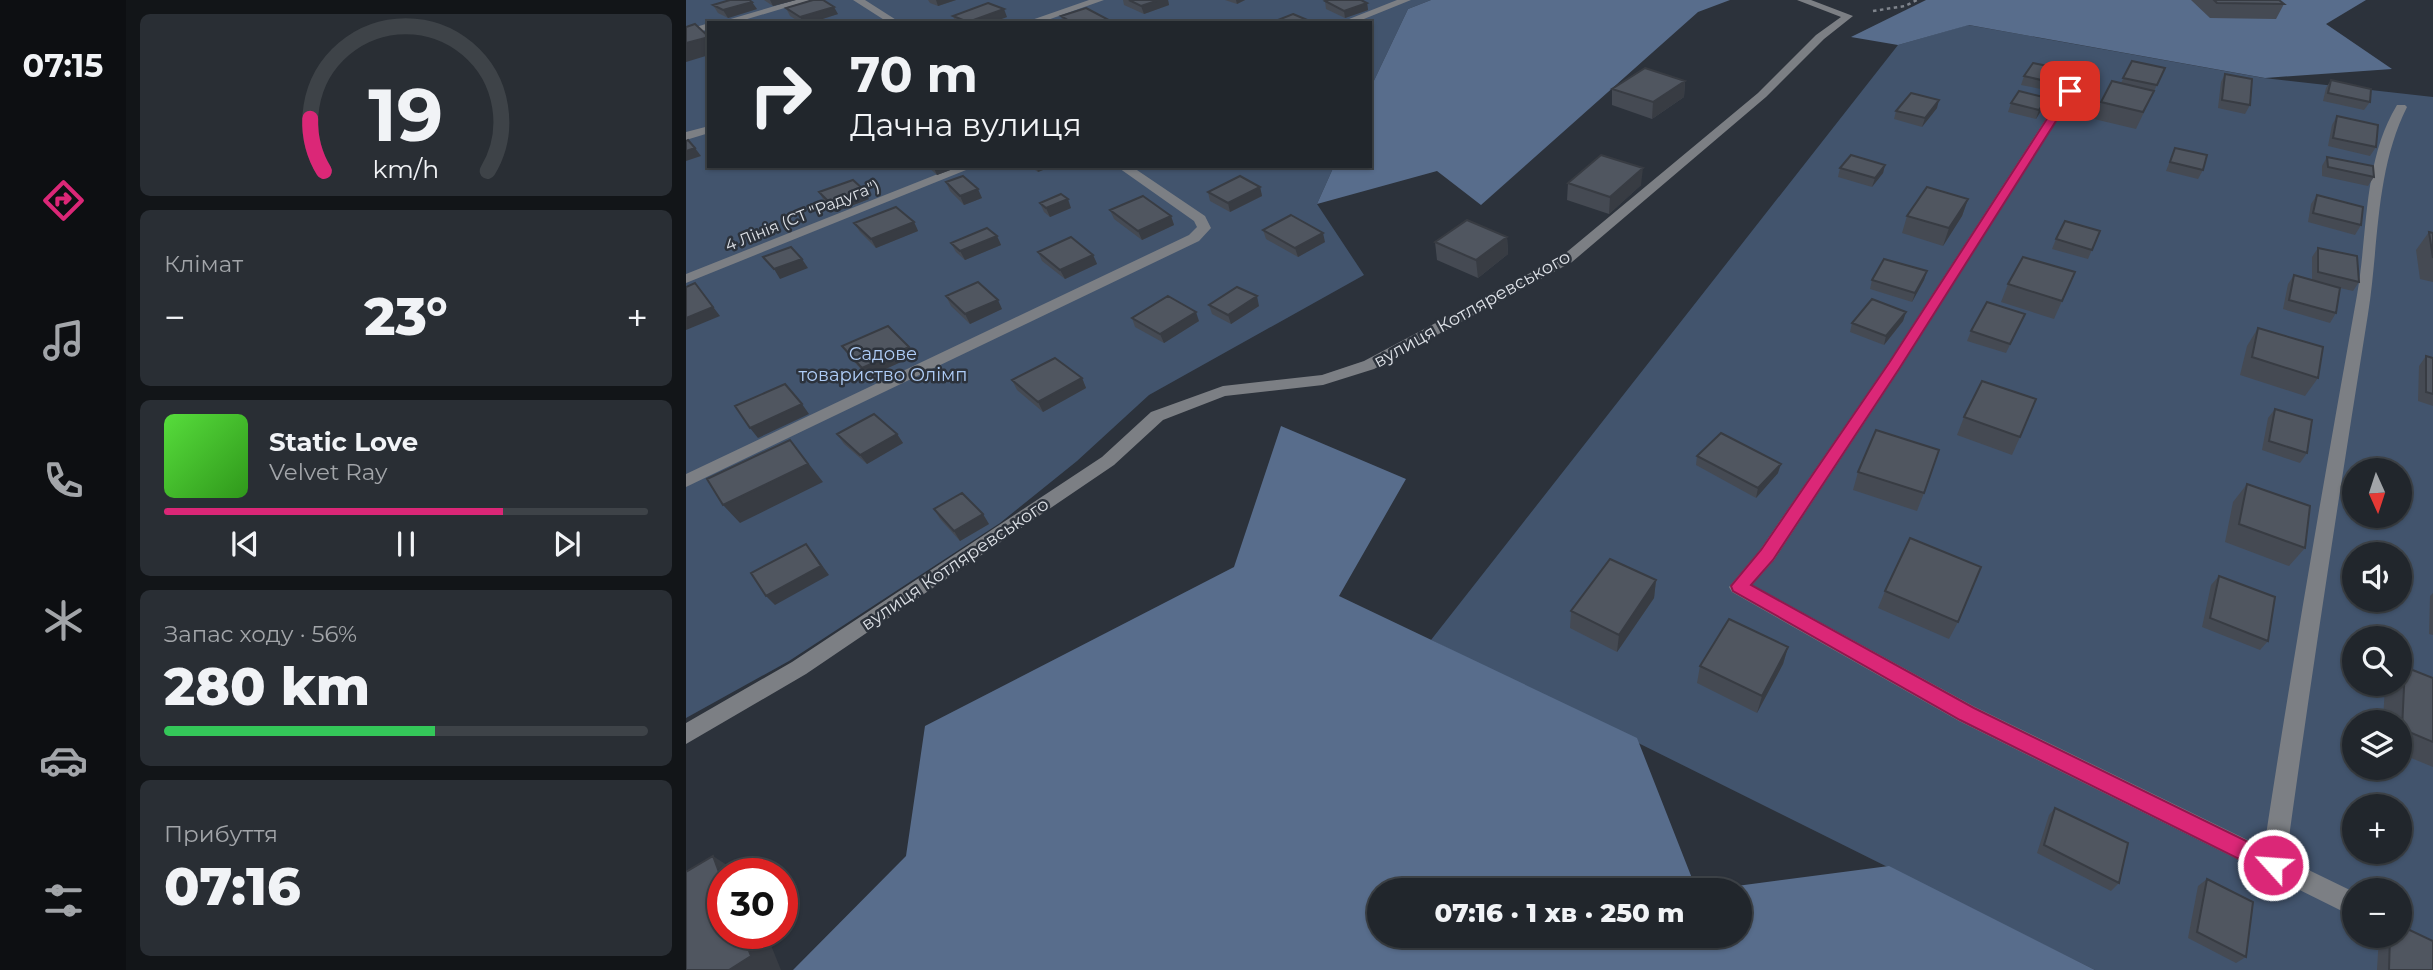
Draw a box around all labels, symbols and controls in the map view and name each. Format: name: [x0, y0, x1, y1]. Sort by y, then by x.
text: 70 m: [850, 45, 978, 104]
text: 07:15: [23, 46, 103, 85]
icon: right: [735, 49, 826, 140]
pin: [2040, 61, 2100, 121]
text: 19: [369, 71, 443, 159]
icon: arrive: [2051, 72, 2089, 110]
text: Дачна вулиця: [850, 105, 1082, 144]
text: km/h: [373, 154, 439, 184]
icon: directions: [39, 176, 88, 225]
street label: 4 Лінія (СТ "Радуга"): [722, 176, 882, 255]
street label: вулиця Котляревського: [1370, 246, 1574, 372]
text: Клімат: [164, 250, 243, 278]
text: 23°: [364, 285, 448, 348]
text: −: [164, 294, 186, 341]
text: +: [626, 294, 648, 341]
icon: music: [39, 316, 88, 365]
park label: Садове товариство Олімп: [799, 343, 967, 386]
text: Static Love: [269, 426, 418, 458]
icon: phone: [39, 456, 88, 505]
text: Velvet Ray: [269, 458, 387, 486]
north arrow: [2342, 458, 2412, 528]
map controls: [2342, 458, 2412, 948]
street label: вулиця Котляревського: [857, 493, 1053, 635]
icon: previous: [226, 525, 264, 563]
icon: pause: [387, 525, 425, 563]
icon: next: [548, 525, 586, 563]
button: sound: [2342, 542, 2412, 612]
icon: climate: [39, 596, 88, 645]
text: Запас ходу · 56%: [164, 620, 357, 648]
button: search: [2342, 626, 2412, 696]
text: 280 km: [164, 655, 370, 718]
button: layers: [2342, 710, 2412, 780]
icon: car: [39, 736, 88, 785]
button: +: [2342, 794, 2412, 864]
text: Прибуття: [164, 820, 278, 848]
position arrow: [2236, 828, 2310, 902]
text: 07:16: [164, 855, 301, 918]
speed limit sign: 30: [707, 858, 798, 949]
icon: filters: [39, 876, 88, 925]
button: −: [2342, 878, 2412, 948]
text: 07:16 · 1 хв · 250 m: [1435, 897, 1685, 929]

